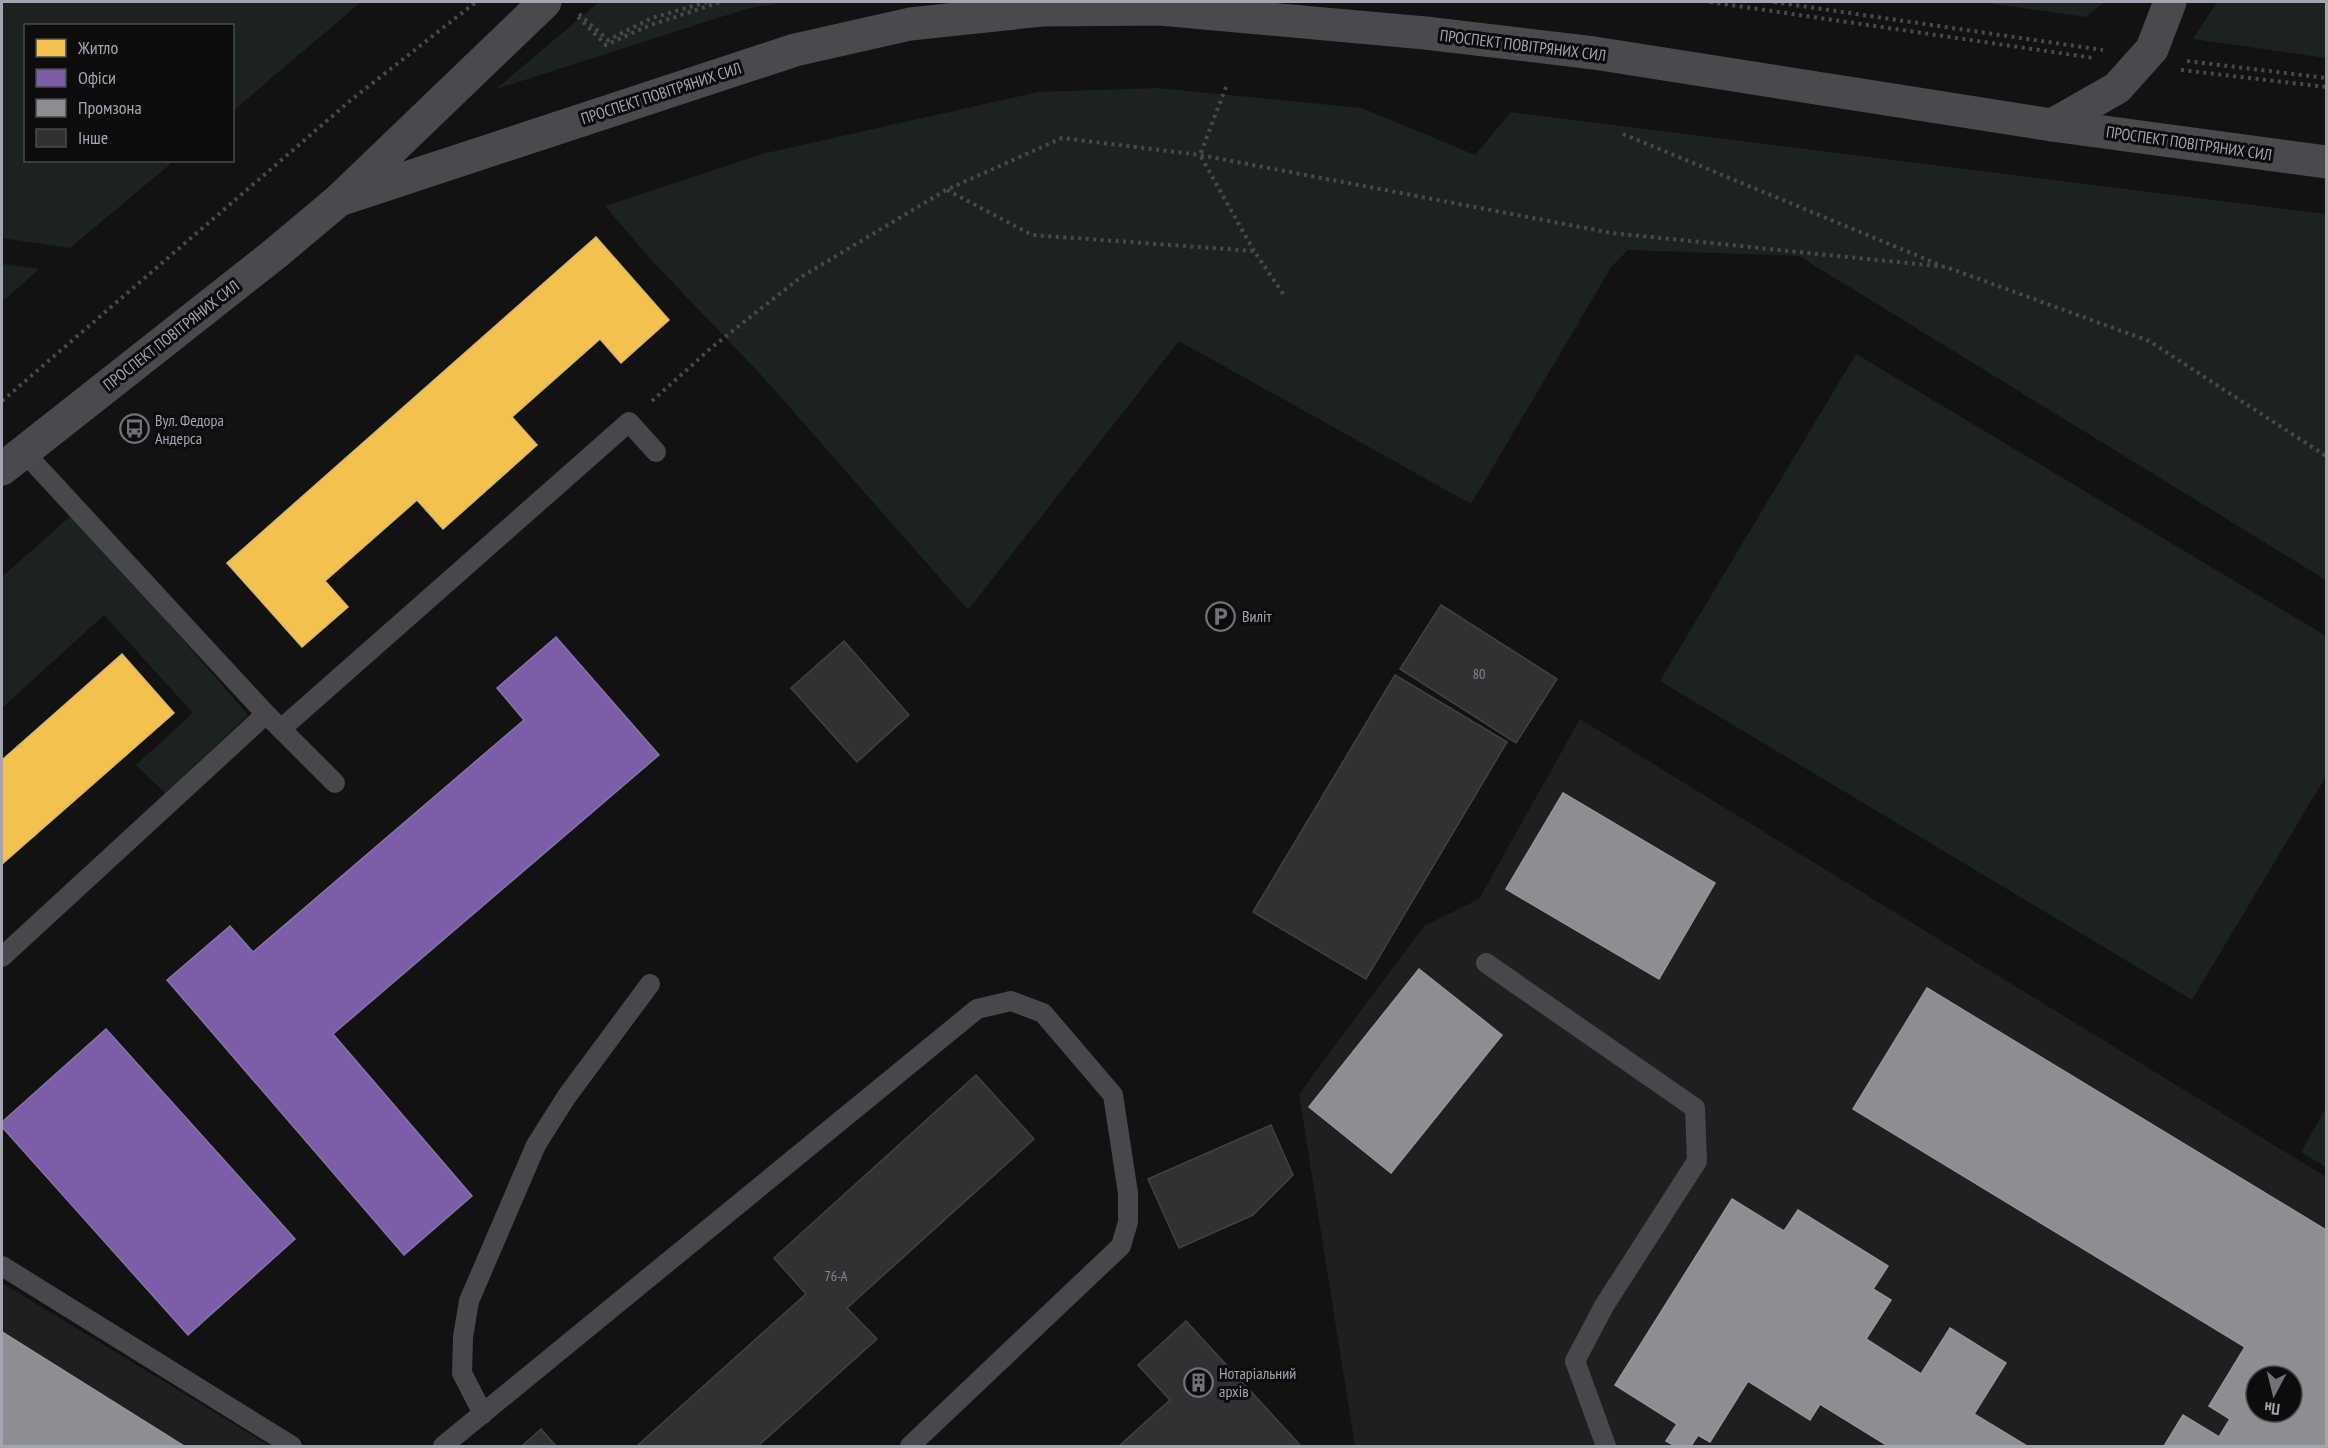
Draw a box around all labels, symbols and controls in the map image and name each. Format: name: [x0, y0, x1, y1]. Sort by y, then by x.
legend: [24, 24, 234, 162]
street label: ПРОСПЕКТ ПОВІТРЯНИХ СИЛ: [1439, 25, 1607, 65]
text: Житло: [77, 36, 118, 59]
street label: ПРОСПЕКТ ПОВІТРЯНИХ СИЛ: [578, 58, 744, 128]
text: Офіси: [78, 66, 116, 89]
text: Промзона: [78, 96, 142, 119]
street label: ПРОСПЕКТ ПОВІТРЯНИХ СИЛ: [2105, 121, 2273, 165]
text: Інше: [78, 126, 108, 149]
street label: ПРОСПЕКТ ПОВІТРЯНИХ СИЛ: [99, 276, 243, 394]
place label: Вул. Федора Андерса: [155, 410, 224, 448]
bus stop icon: Вул. Федора Андерса: [118, 413, 150, 445]
parking icon: Виліт: [1205, 600, 1237, 632]
place label: Виліт: [1242, 606, 1273, 626]
house number: 80: [1473, 665, 1485, 683]
house number: 76-А: [825, 1267, 848, 1285]
place label: Нотаріальний архів: [1219, 1363, 1296, 1401]
north arrow: [2244, 1364, 2304, 1424]
building icon: Нотаріальний архів: [1182, 1366, 1214, 1398]
text: Пн: [2263, 1398, 2281, 1420]

